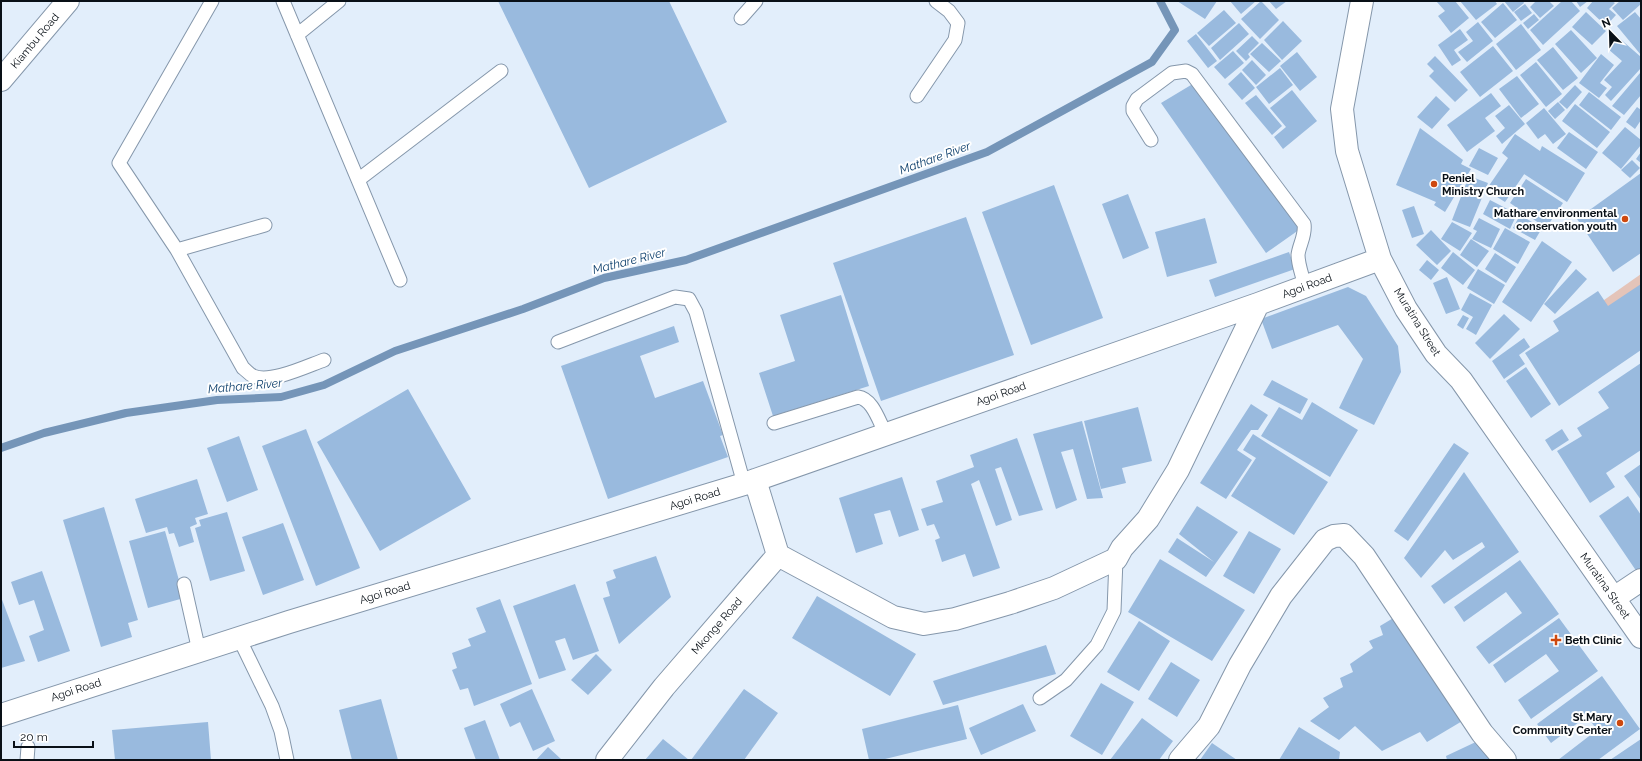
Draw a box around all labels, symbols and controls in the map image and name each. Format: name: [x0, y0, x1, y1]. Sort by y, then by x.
street label: Kiambu Road: [8, 11, 62, 71]
north arrow: [1590, 12, 1630, 52]
text: N: [1600, 16, 1613, 31]
water label: Mathare River: [898, 138, 973, 177]
place label: Peniel Ministry Church: [1442, 172, 1524, 198]
marker: Peniel Ministry Church: [1429, 179, 1439, 189]
place label: Mathare environmental conservation youth: [1494, 207, 1618, 233]
marker: Mathare environmental conservation youth: [1620, 214, 1630, 224]
water label: Mathare River: [591, 245, 668, 277]
street label: Agoi Road: [1280, 271, 1334, 301]
street label: Muratina Street: [1391, 286, 1443, 359]
water label: Mathare River: [207, 376, 284, 396]
street label: Agoi Road: [974, 379, 1028, 409]
street label: Agoi Road: [668, 485, 722, 513]
street label: Muratina Street: [1577, 550, 1633, 622]
street label: Agoi Road: [358, 579, 412, 607]
street label: Mkonge Road: [689, 595, 745, 657]
marker: Beth Clinic: [1550, 634, 1562, 646]
place label: Beth Clinic: [1565, 634, 1622, 647]
street label: Agoi Road: [49, 676, 103, 704]
place label: St.Mary Community Center: [1513, 711, 1613, 737]
marker: St.Mary Community Center: [1615, 718, 1625, 728]
scale bar: [14, 723, 93, 749]
text: 20 m: [20, 730, 48, 744]

